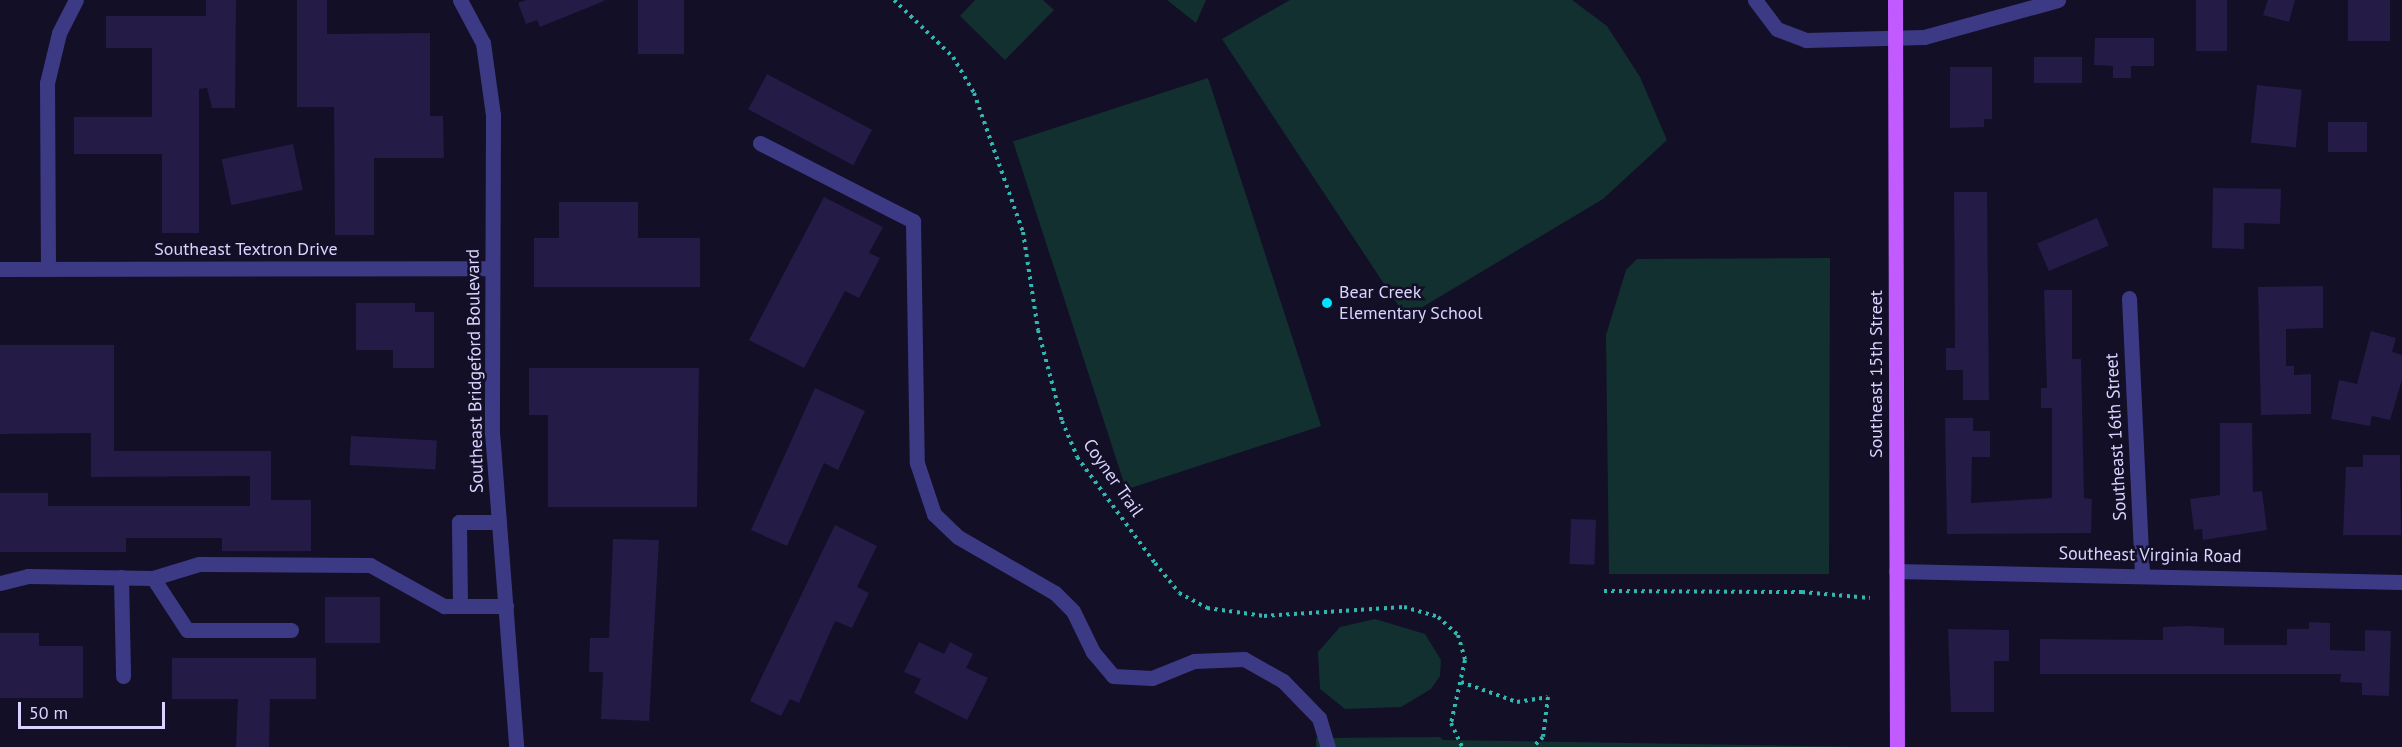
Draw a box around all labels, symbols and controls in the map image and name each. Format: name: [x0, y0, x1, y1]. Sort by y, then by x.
street label: Southeast Textron Drive: [154, 238, 338, 260]
street label: Southeast Bridgeford Boulevard: [462, 249, 488, 493]
place label: Bear Creek Elementary School: [1339, 282, 1483, 324]
street label: Southeast 15th Street: [1865, 290, 1887, 458]
marker: Bear Creek Elementary School: [1320, 296, 1334, 310]
street label: Southeast 16th Street: [2101, 353, 2131, 521]
street label: Coyner Trail: [1078, 435, 1148, 521]
street label: Southeast Virginia Road: [2058, 543, 2242, 567]
scale bar: [21, 690, 168, 728]
text: 50 m: [29, 701, 68, 724]

